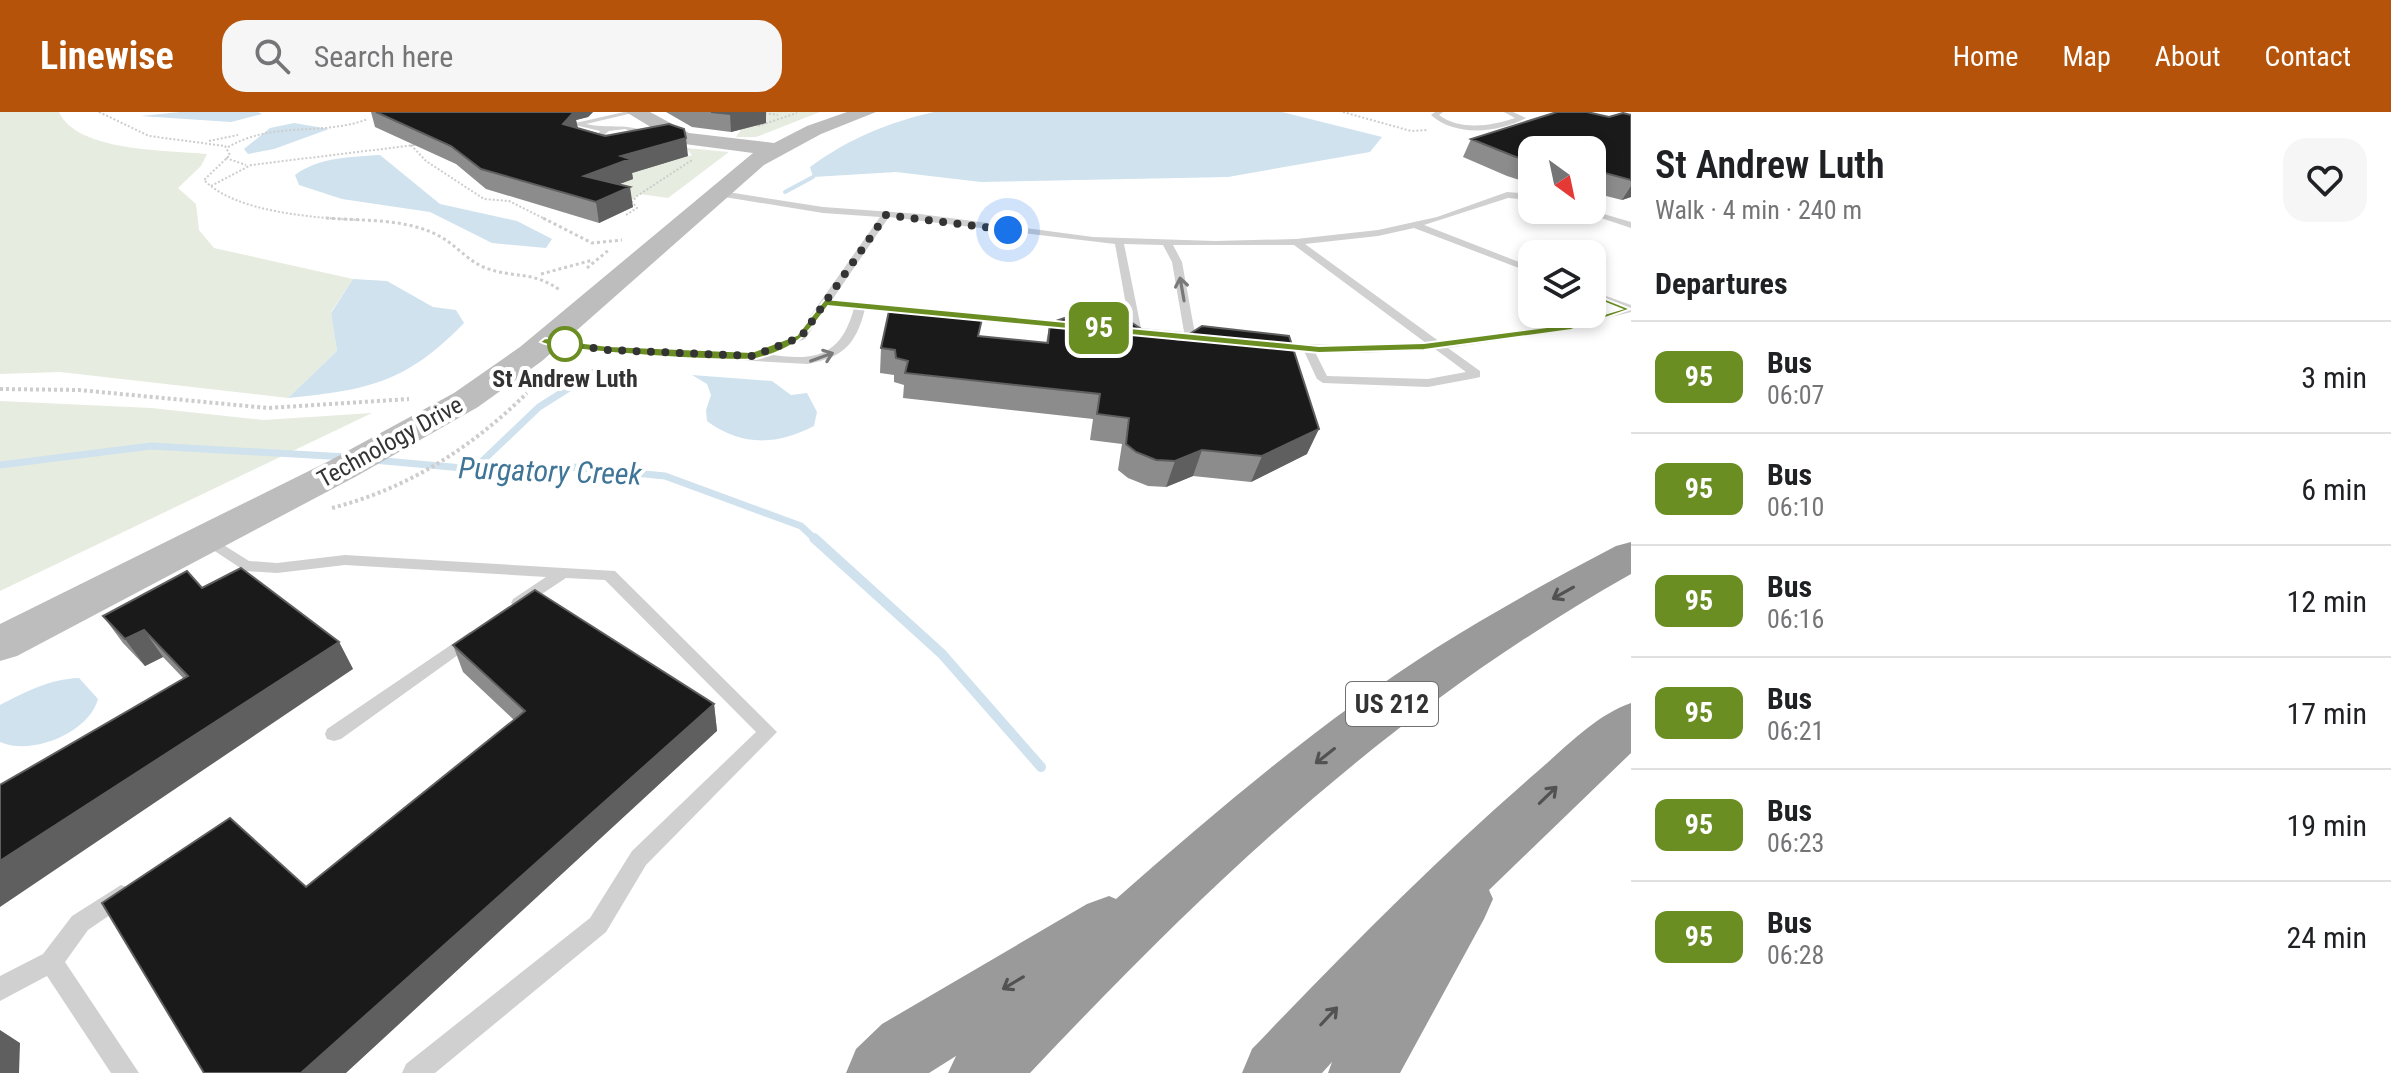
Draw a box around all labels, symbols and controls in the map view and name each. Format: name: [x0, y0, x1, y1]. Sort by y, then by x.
search box: [222, 20, 782, 92]
text: Linewise: [40, 34, 174, 78]
icon: search: [250, 34, 294, 78]
text: Search here: [314, 39, 453, 74]
text: Home: [1953, 40, 2018, 73]
text: Map: [2062, 40, 2111, 73]
text: About: [2155, 40, 2221, 73]
text: Contact: [2265, 40, 2351, 73]
north arrow: [1518, 136, 1606, 224]
map controls: [1518, 136, 1606, 328]
button: heart: [2283, 138, 2367, 222]
text: St Andrew Luth: [1655, 143, 1885, 187]
text: Walk · 4 min · 240 m: [1655, 195, 1862, 225]
your location: [988, 210, 1028, 250]
button: layers: [1518, 240, 1606, 328]
text: Departures: [1655, 266, 1788, 301]
one-way arrow: [1174, 277, 1189, 302]
line badge: 95: [1063, 302, 1135, 354]
text: 95: [1085, 311, 1113, 344]
marker: St Andrew Luth: [548, 327, 582, 361]
text: Bus: [1767, 345, 1812, 380]
one-way arrow: [809, 348, 833, 363]
text: 95: [1685, 360, 1713, 393]
text: 3 min: [2301, 360, 2367, 395]
place label: St Andrew Luth: [492, 365, 638, 393]
text: 06:07: [1767, 380, 1824, 410]
street label: Technology Drive: [312, 391, 468, 493]
water label: Purgatory Creek: [458, 450, 643, 492]
text: Bus: [1767, 457, 1812, 492]
text: 95: [1685, 472, 1713, 505]
text: 6 min: [2301, 472, 2367, 507]
text: 06:10: [1767, 492, 1824, 522]
text: Bus: [1767, 569, 1812, 604]
text: 95: [1685, 584, 1713, 617]
text: 12 min: [2286, 584, 2367, 619]
one-way arrow: [1551, 586, 1575, 601]
text: 06:16: [1767, 604, 1824, 634]
text: Bus: [1767, 681, 1812, 716]
road number: US 212: [1346, 682, 1438, 726]
text: 95: [1685, 696, 1713, 729]
text: 17 min: [2286, 696, 2367, 731]
text: 06:21: [1767, 716, 1824, 746]
one-way arrow: [1315, 747, 1336, 764]
one-way arrow: [1538, 786, 1557, 805]
text: Bus: [1767, 793, 1812, 828]
text: 95: [1685, 808, 1713, 841]
text: 19 min: [2286, 808, 2367, 843]
text: 06:23: [1767, 828, 1824, 858]
text: Bus: [1767, 905, 1812, 940]
text: 95: [1685, 920, 1713, 953]
text: 24 min: [2286, 920, 2367, 955]
text: 06:28: [1767, 940, 1824, 970]
one-way arrow: [1002, 975, 1025, 991]
one-way arrow: [1320, 1006, 1339, 1026]

